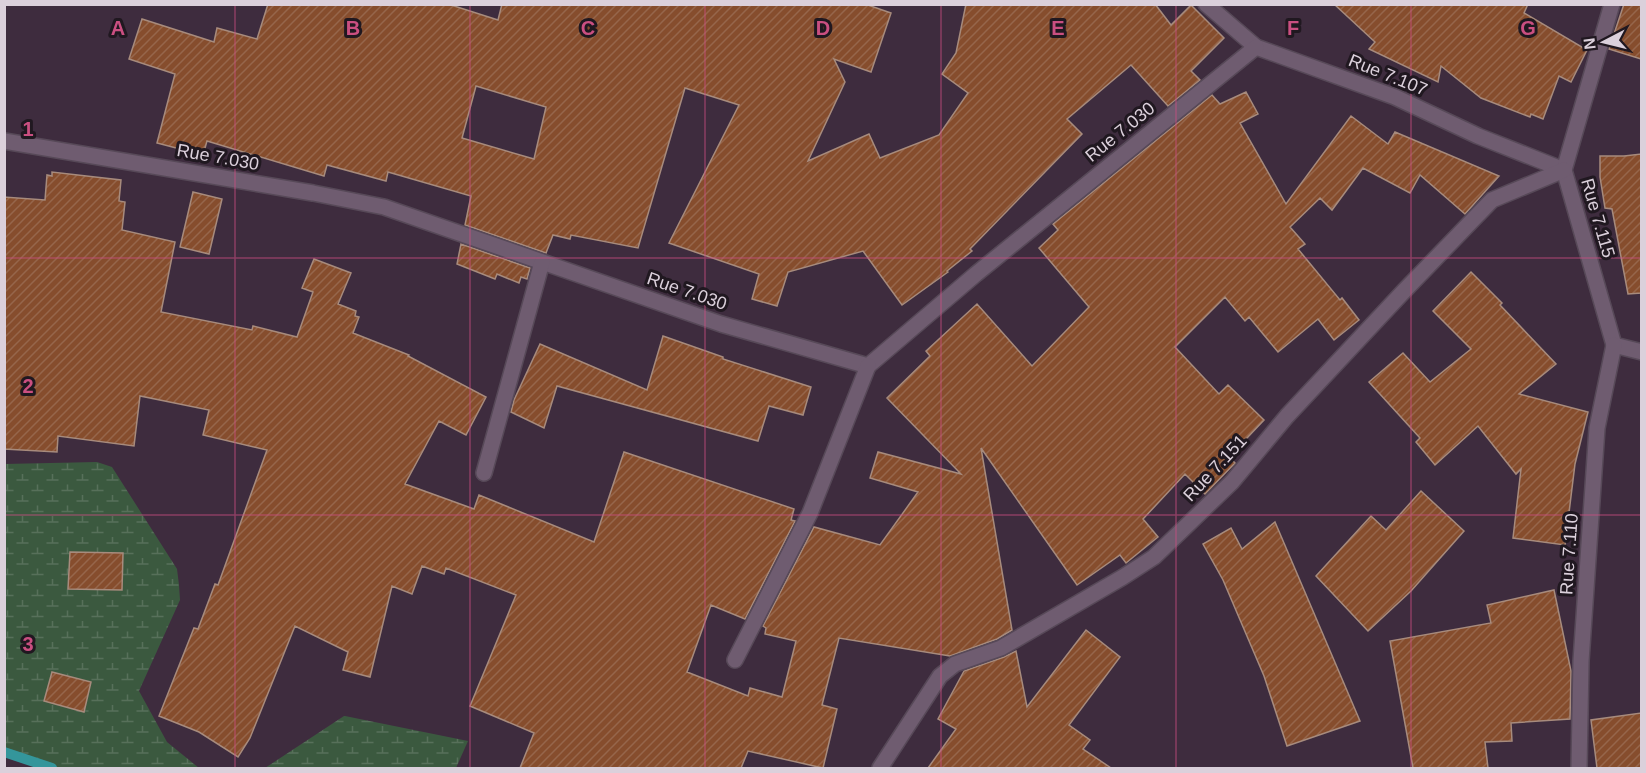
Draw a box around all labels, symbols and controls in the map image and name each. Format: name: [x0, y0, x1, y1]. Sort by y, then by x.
north arrow: [1574, 12, 1634, 72]
text: A: [111, 17, 125, 39]
text: B: [346, 17, 360, 39]
text: C: [581, 17, 595, 39]
text: D: [816, 17, 830, 39]
text: E: [1051, 17, 1065, 39]
text: F: [1287, 17, 1299, 39]
text: G: [1520, 17, 1536, 39]
text: N: [1580, 37, 1599, 51]
street label: Rue 7.107: [1346, 50, 1430, 100]
street label: Rue 7.030: [1081, 98, 1159, 166]
text: 1: [22, 118, 34, 140]
street label: Rue 7.030: [175, 140, 261, 174]
street label: Rue 7.115: [1577, 176, 1619, 260]
street label: Rue 7.030: [644, 268, 730, 314]
text: 2: [22, 375, 34, 397]
street label: Rue 7.151: [1179, 431, 1251, 505]
street label: Rue 7.110: [1556, 513, 1582, 595]
text: 3: [22, 633, 34, 655]

